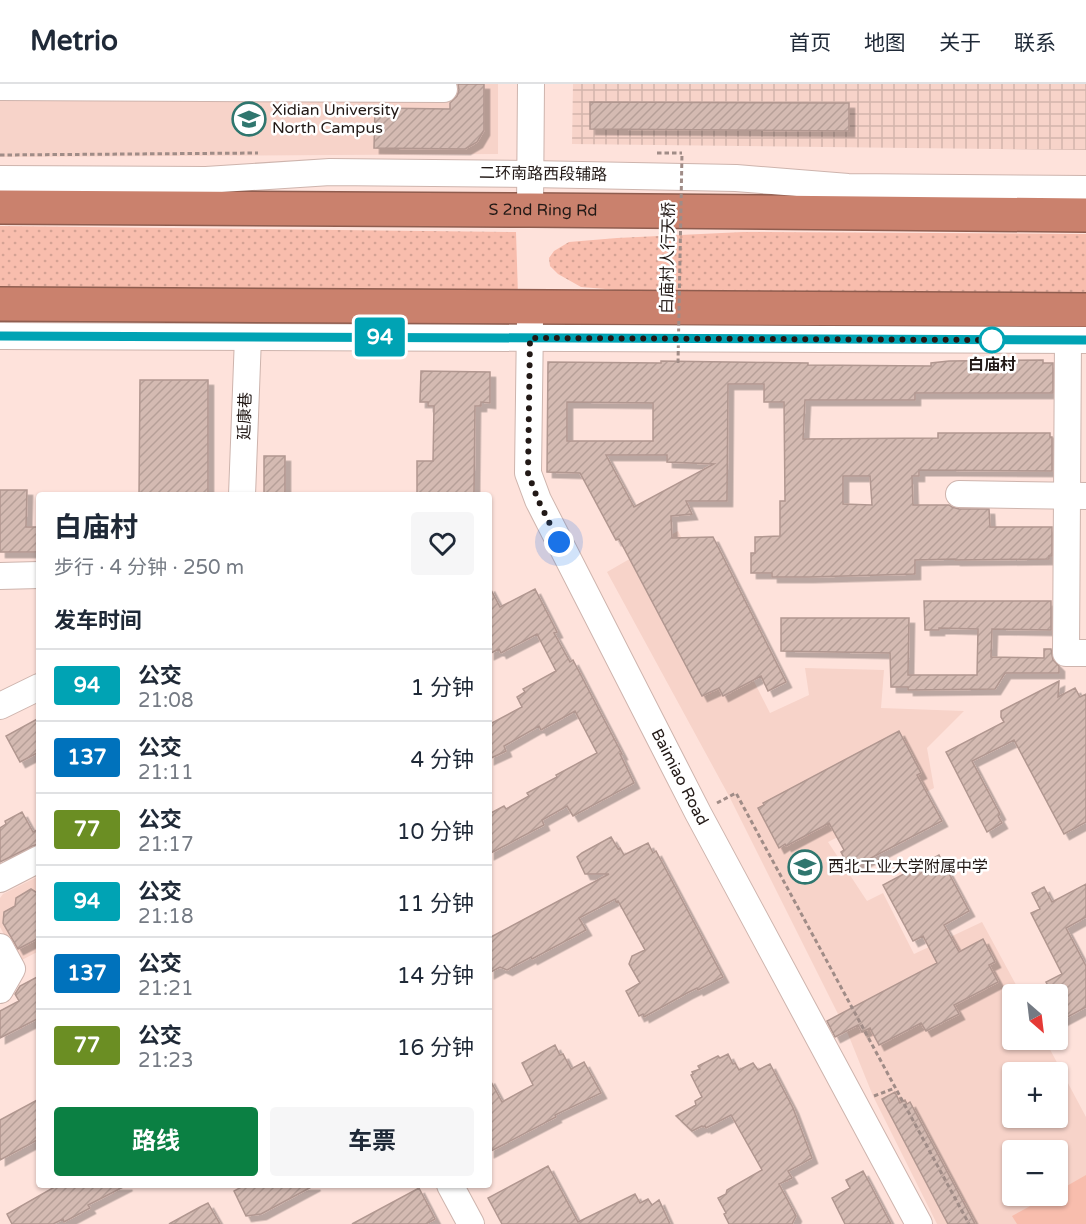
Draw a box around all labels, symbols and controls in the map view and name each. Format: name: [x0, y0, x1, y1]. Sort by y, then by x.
text: Metrio: [30, 24, 118, 58]
text: 首页: [789, 31, 831, 56]
text: 地图: [864, 31, 906, 56]
text: 关于: [939, 31, 981, 56]
text: 联系: [1014, 31, 1056, 56]
place label: Xidian University North Campus: [272, 100, 400, 138]
school or university icon: Xidian University North Campus: [231, 101, 267, 137]
street label: 二环南路西段辅路: [479, 163, 607, 185]
street label: S 2nd Ring Rd: [488, 200, 598, 221]
street label: 白庙村人行天桥: [657, 202, 679, 314]
line badge: 94: [353, 318, 407, 356]
text: 94: [367, 325, 393, 350]
marker: 白庙村: [979, 327, 1005, 353]
place label: 白庙村: [968, 355, 1016, 375]
street label: 延康巷: [234, 392, 256, 440]
text: 白庙村: [54, 511, 138, 545]
button: heart: [411, 512, 474, 575]
your location: [544, 527, 574, 557]
text: 步行 · 4 分钟 · 250 m: [54, 556, 244, 580]
text: 发车时间: [54, 608, 142, 634]
text: 公交: [138, 663, 182, 689]
text: 94: [74, 673, 100, 698]
text: 1 分钟: [410, 675, 474, 701]
text: 21:08: [138, 689, 193, 713]
street label: Baimiao Road: [647, 725, 713, 829]
text: 公交: [138, 735, 182, 761]
text: 137: [67, 745, 107, 770]
text: 4 分钟: [410, 747, 474, 773]
text: 21:11: [138, 761, 193, 785]
text: 公交: [138, 807, 182, 833]
text: 77: [74, 817, 100, 842]
text: 10 分钟: [397, 819, 474, 845]
text: 21:17: [138, 833, 193, 857]
school or university icon: 西北工业大学附属中学: [787, 849, 823, 885]
place label: 西北工业大学附属中学: [828, 857, 988, 877]
text: 公交: [138, 879, 182, 905]
text: 94: [74, 889, 100, 914]
text: 11 分钟: [397, 891, 474, 917]
text: 21:18: [138, 905, 193, 929]
text: 公交: [138, 951, 182, 977]
text: 137: [67, 961, 107, 986]
text: 14 分钟: [397, 963, 474, 989]
text: 21:21: [138, 977, 193, 1001]
north arrow: [1002, 984, 1068, 1050]
map controls: [1002, 984, 1068, 1206]
text: 公交: [138, 1023, 182, 1049]
text: 77: [74, 1033, 100, 1058]
text: 16 分钟: [397, 1035, 474, 1061]
text: 21:23: [138, 1049, 193, 1073]
button: +: [1002, 1062, 1068, 1128]
button: 路线: [54, 1107, 258, 1176]
button: 车票: [270, 1107, 474, 1176]
button: −: [1002, 1140, 1068, 1206]

